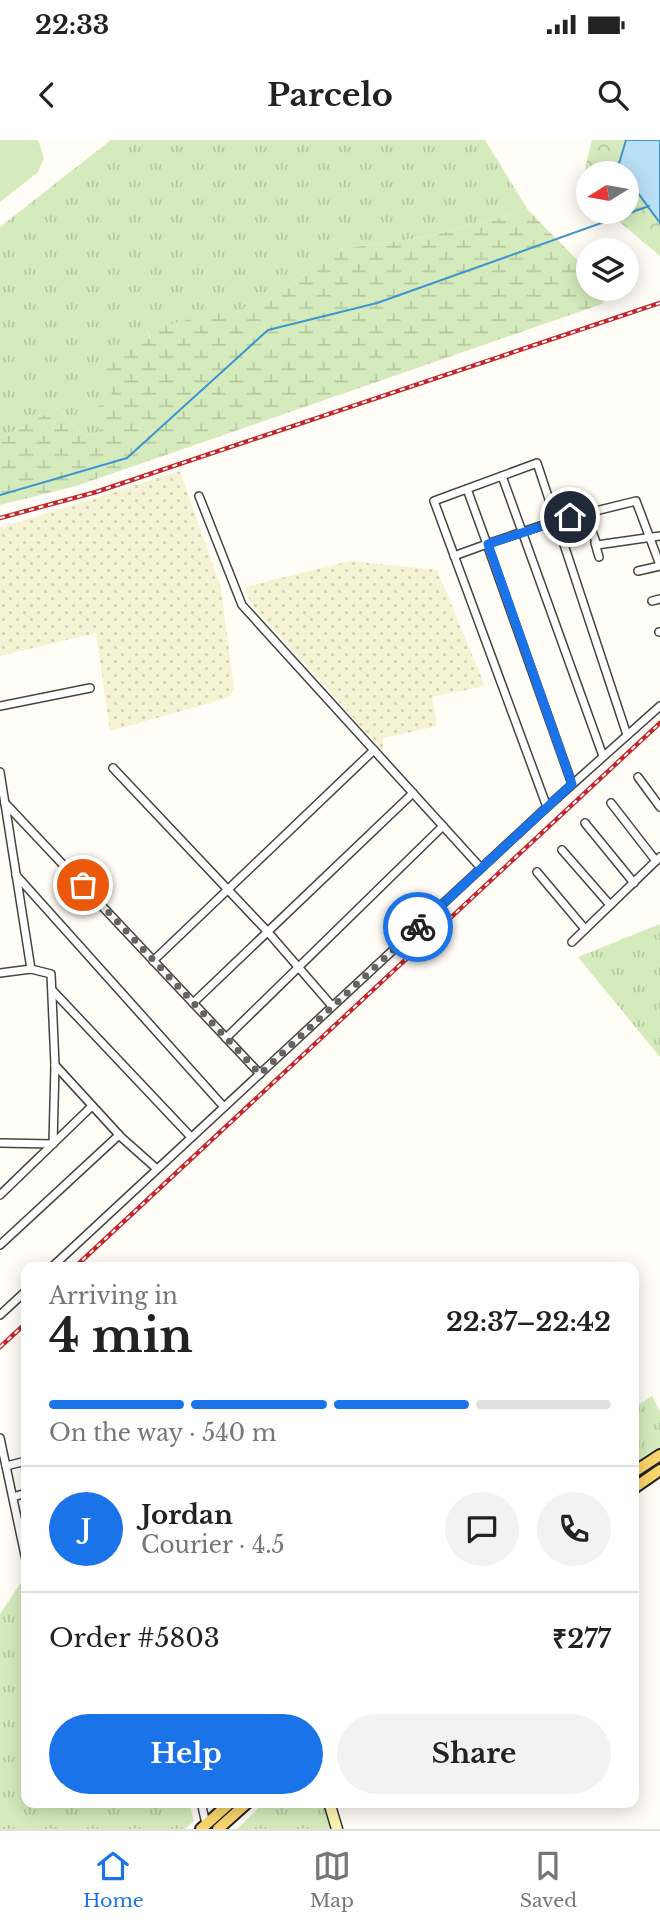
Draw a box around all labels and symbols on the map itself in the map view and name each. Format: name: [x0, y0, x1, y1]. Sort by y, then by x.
north arrow: [576, 161, 639, 224]
pin: [540, 487, 600, 547]
pin: [53, 855, 113, 915]
courier: [383, 892, 453, 962]

